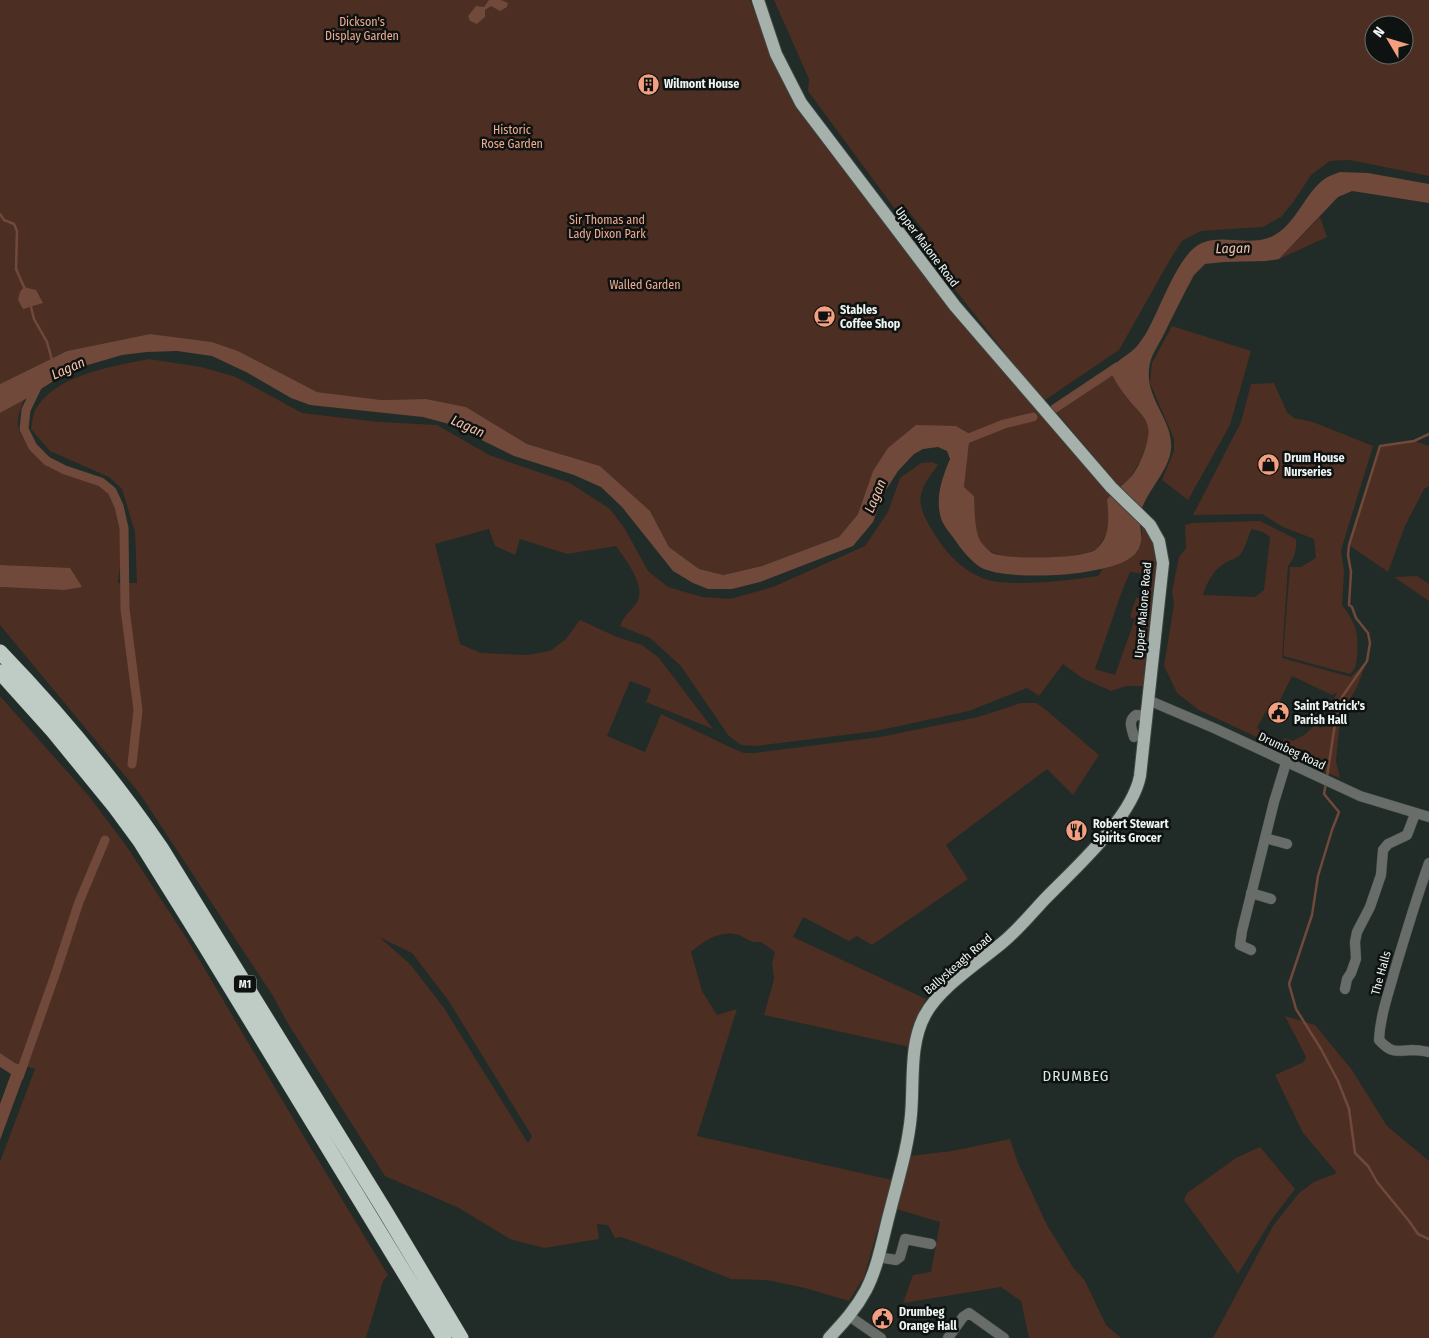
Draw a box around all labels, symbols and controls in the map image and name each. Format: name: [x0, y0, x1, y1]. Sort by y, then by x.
park label: Dickson's Display Garden: [325, 15, 399, 43]
north arrow: [1364, 15, 1414, 65]
text: N: [1370, 24, 1388, 41]
building icon: Wilmont House: [636, 72, 660, 96]
place label: Wilmont House: [664, 77, 739, 91]
park label: Historic Rose Garden: [481, 123, 543, 151]
street label: Upper Malone Road: [892, 204, 962, 290]
park label: Sir Thomas and Lady Dixon Park: [568, 213, 646, 241]
water label: Lagan: [1215, 240, 1251, 257]
park label: Walled Garden: [609, 278, 681, 292]
place label: Stables Coffee Shop: [840, 303, 901, 331]
cafe icon: Stables Coffee Shop: [812, 305, 836, 329]
water label: Lagan: [49, 354, 88, 383]
water label: Lagan: [448, 412, 487, 441]
place label: Drum House Nurseries: [1284, 451, 1345, 479]
shop icon: Drum House Nurseries: [1256, 453, 1280, 477]
water label: Lagan: [861, 477, 890, 516]
street label: Upper Malone Road: [1132, 561, 1154, 659]
place label: Saint Patrick's Parish Hall: [1294, 699, 1366, 727]
public building icon: Saint Patrick's Parish Hall: [1266, 701, 1290, 725]
street label: Drumbeg Road: [1256, 729, 1328, 773]
place label: Robert Stewart Spirits Grocer: [1093, 817, 1169, 845]
restaurant icon: Robert Stewart Spirits Grocer: [1065, 819, 1089, 843]
street label: Ballyskeagh Road: [921, 931, 995, 997]
street label: The Halls: [1368, 949, 1394, 997]
road number: M1: [234, 976, 256, 992]
district label: DRUMBEG: [1043, 1067, 1109, 1085]
place label: Drumbeg Orange Hall: [899, 1305, 957, 1333]
public building icon: Drumbeg Orange Hall: [871, 1307, 895, 1331]

